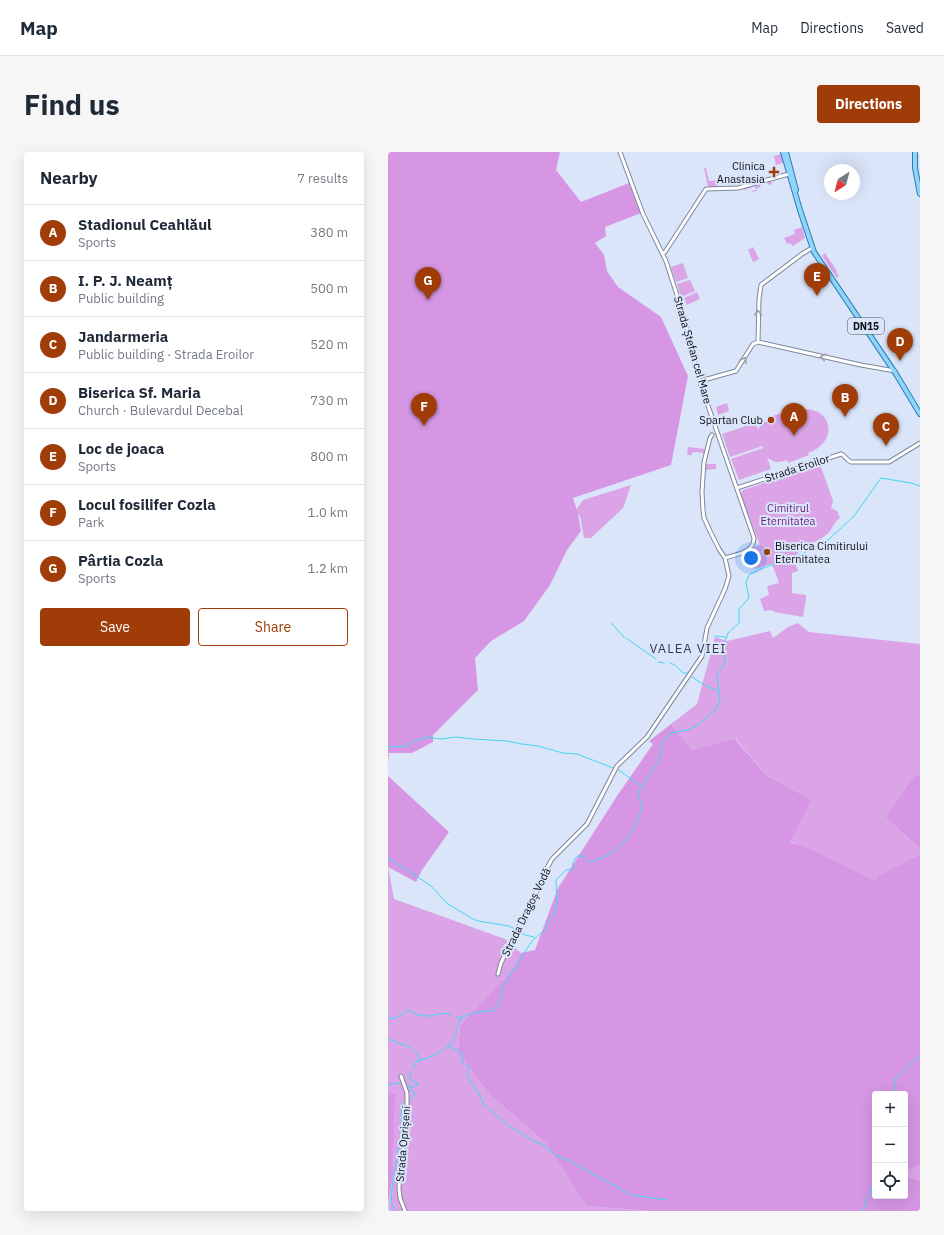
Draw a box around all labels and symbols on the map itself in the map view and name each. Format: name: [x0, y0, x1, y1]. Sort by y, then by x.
place label: Clinica Anastasia: [717, 159, 765, 186]
north arrow: [824, 164, 860, 200]
marker: Clinica Anastasia: [768, 166, 780, 178]
pin: E: [804, 263, 830, 296]
pin: G: [415, 267, 441, 300]
street label: Strada Ștefan cel Mare: [671, 295, 715, 405]
one-way arrow: [754, 310, 763, 316]
road number: DN15: [848, 318, 884, 334]
pin: D: [887, 328, 913, 361]
one-way arrow: [820, 353, 826, 361]
one-way arrow: [740, 357, 747, 364]
pin: B: [832, 384, 858, 417]
pin: F: [411, 393, 437, 426]
pin: A: [781, 403, 807, 436]
place label: Spartan Club: [699, 413, 763, 427]
pin: C: [873, 413, 899, 446]
marker: Spartan Club: [766, 415, 776, 425]
street label: Strada Eroilor: [763, 451, 831, 485]
park label: Cimitirul Eternitatea: [761, 501, 816, 528]
place label: Biserica Cimitirului Eternitatea: [775, 539, 868, 566]
marker: Biserica Cimitirului Eternitatea: [762, 547, 772, 557]
your location: [741, 548, 761, 568]
district label: VALEA VIEI: [649, 640, 727, 657]
street label: Strada Dragoș Vodă: [498, 865, 554, 959]
street label: Strada Oprișeni: [393, 1105, 413, 1183]

